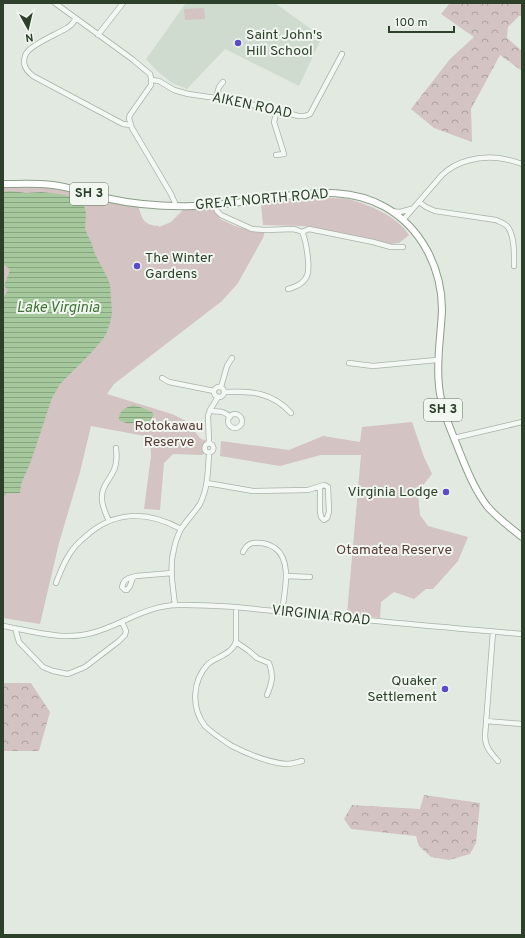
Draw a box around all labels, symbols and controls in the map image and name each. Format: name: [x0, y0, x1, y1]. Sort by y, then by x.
north arrow: [8, 8, 48, 48]
scale bar: [389, 8, 454, 34]
text: 100 m: [395, 15, 428, 31]
place label: Saint John's Hill School: [246, 27, 323, 60]
text: N: [24, 29, 34, 44]
marker: Saint John's Hill School: [233, 38, 243, 48]
street label: AIKEN ROAD: [210, 89, 294, 123]
road number: SH 3: [70, 183, 108, 205]
street label: GREAT NORTH ROAD: [194, 186, 330, 214]
place label: The Winter Gardens: [145, 250, 214, 283]
marker: The Winter Gardens: [132, 261, 142, 271]
water label: Lake Virginia: [16, 299, 100, 318]
road number: SH 3: [424, 399, 462, 421]
park label: Rotokawau Reserve: [134, 418, 204, 451]
place label: Virginia Lodge: [348, 484, 438, 501]
marker: Virginia Lodge: [441, 487, 451, 497]
park label: Otamatea Reserve: [336, 542, 452, 559]
street label: VIRGINIA ROAD: [271, 602, 371, 630]
place label: Quaker Settlement: [367, 673, 438, 706]
marker: Quaker Settlement: [440, 684, 450, 694]

